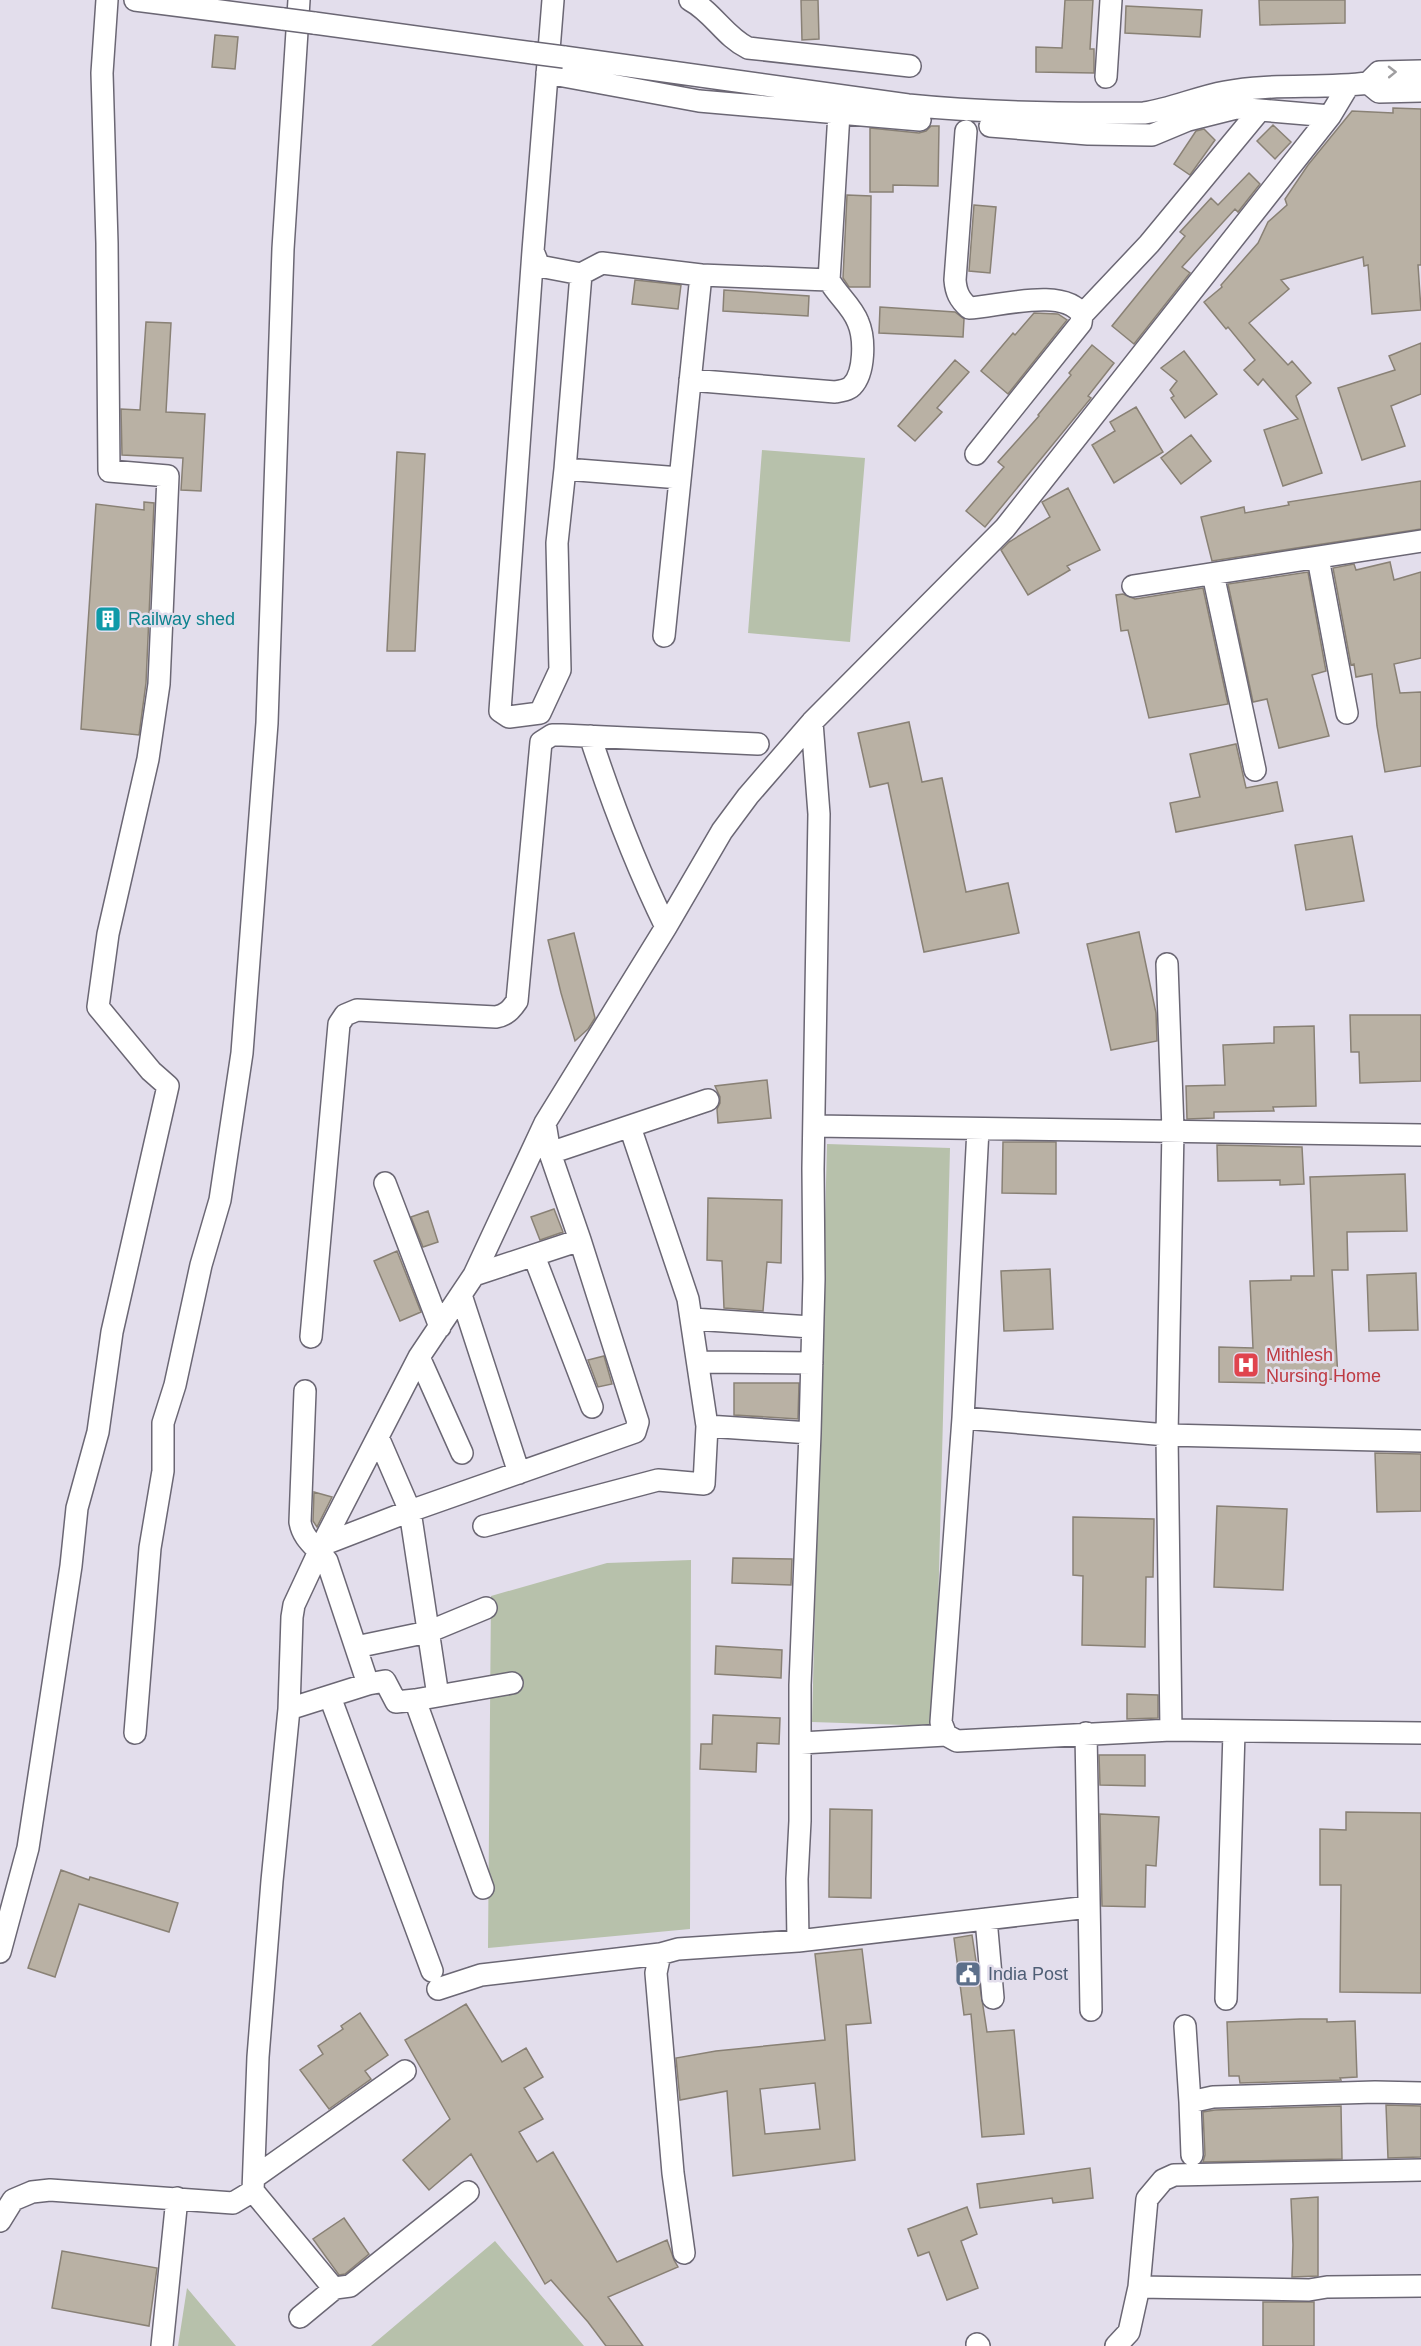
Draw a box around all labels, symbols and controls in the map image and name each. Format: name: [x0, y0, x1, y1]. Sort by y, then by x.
one-way arrow: [1388, 65, 1397, 78]
building icon: Railway shed: [93, 604, 123, 634]
place label: Railway shed: [128, 609, 235, 629]
place label: Mithlesh Nursing Home: [1266, 1345, 1381, 1386]
hospital icon: Mithlesh Nursing Home: [1231, 1350, 1261, 1380]
public building icon: India Post: [953, 1959, 983, 1989]
place label: India Post: [988, 1964, 1068, 1984]

